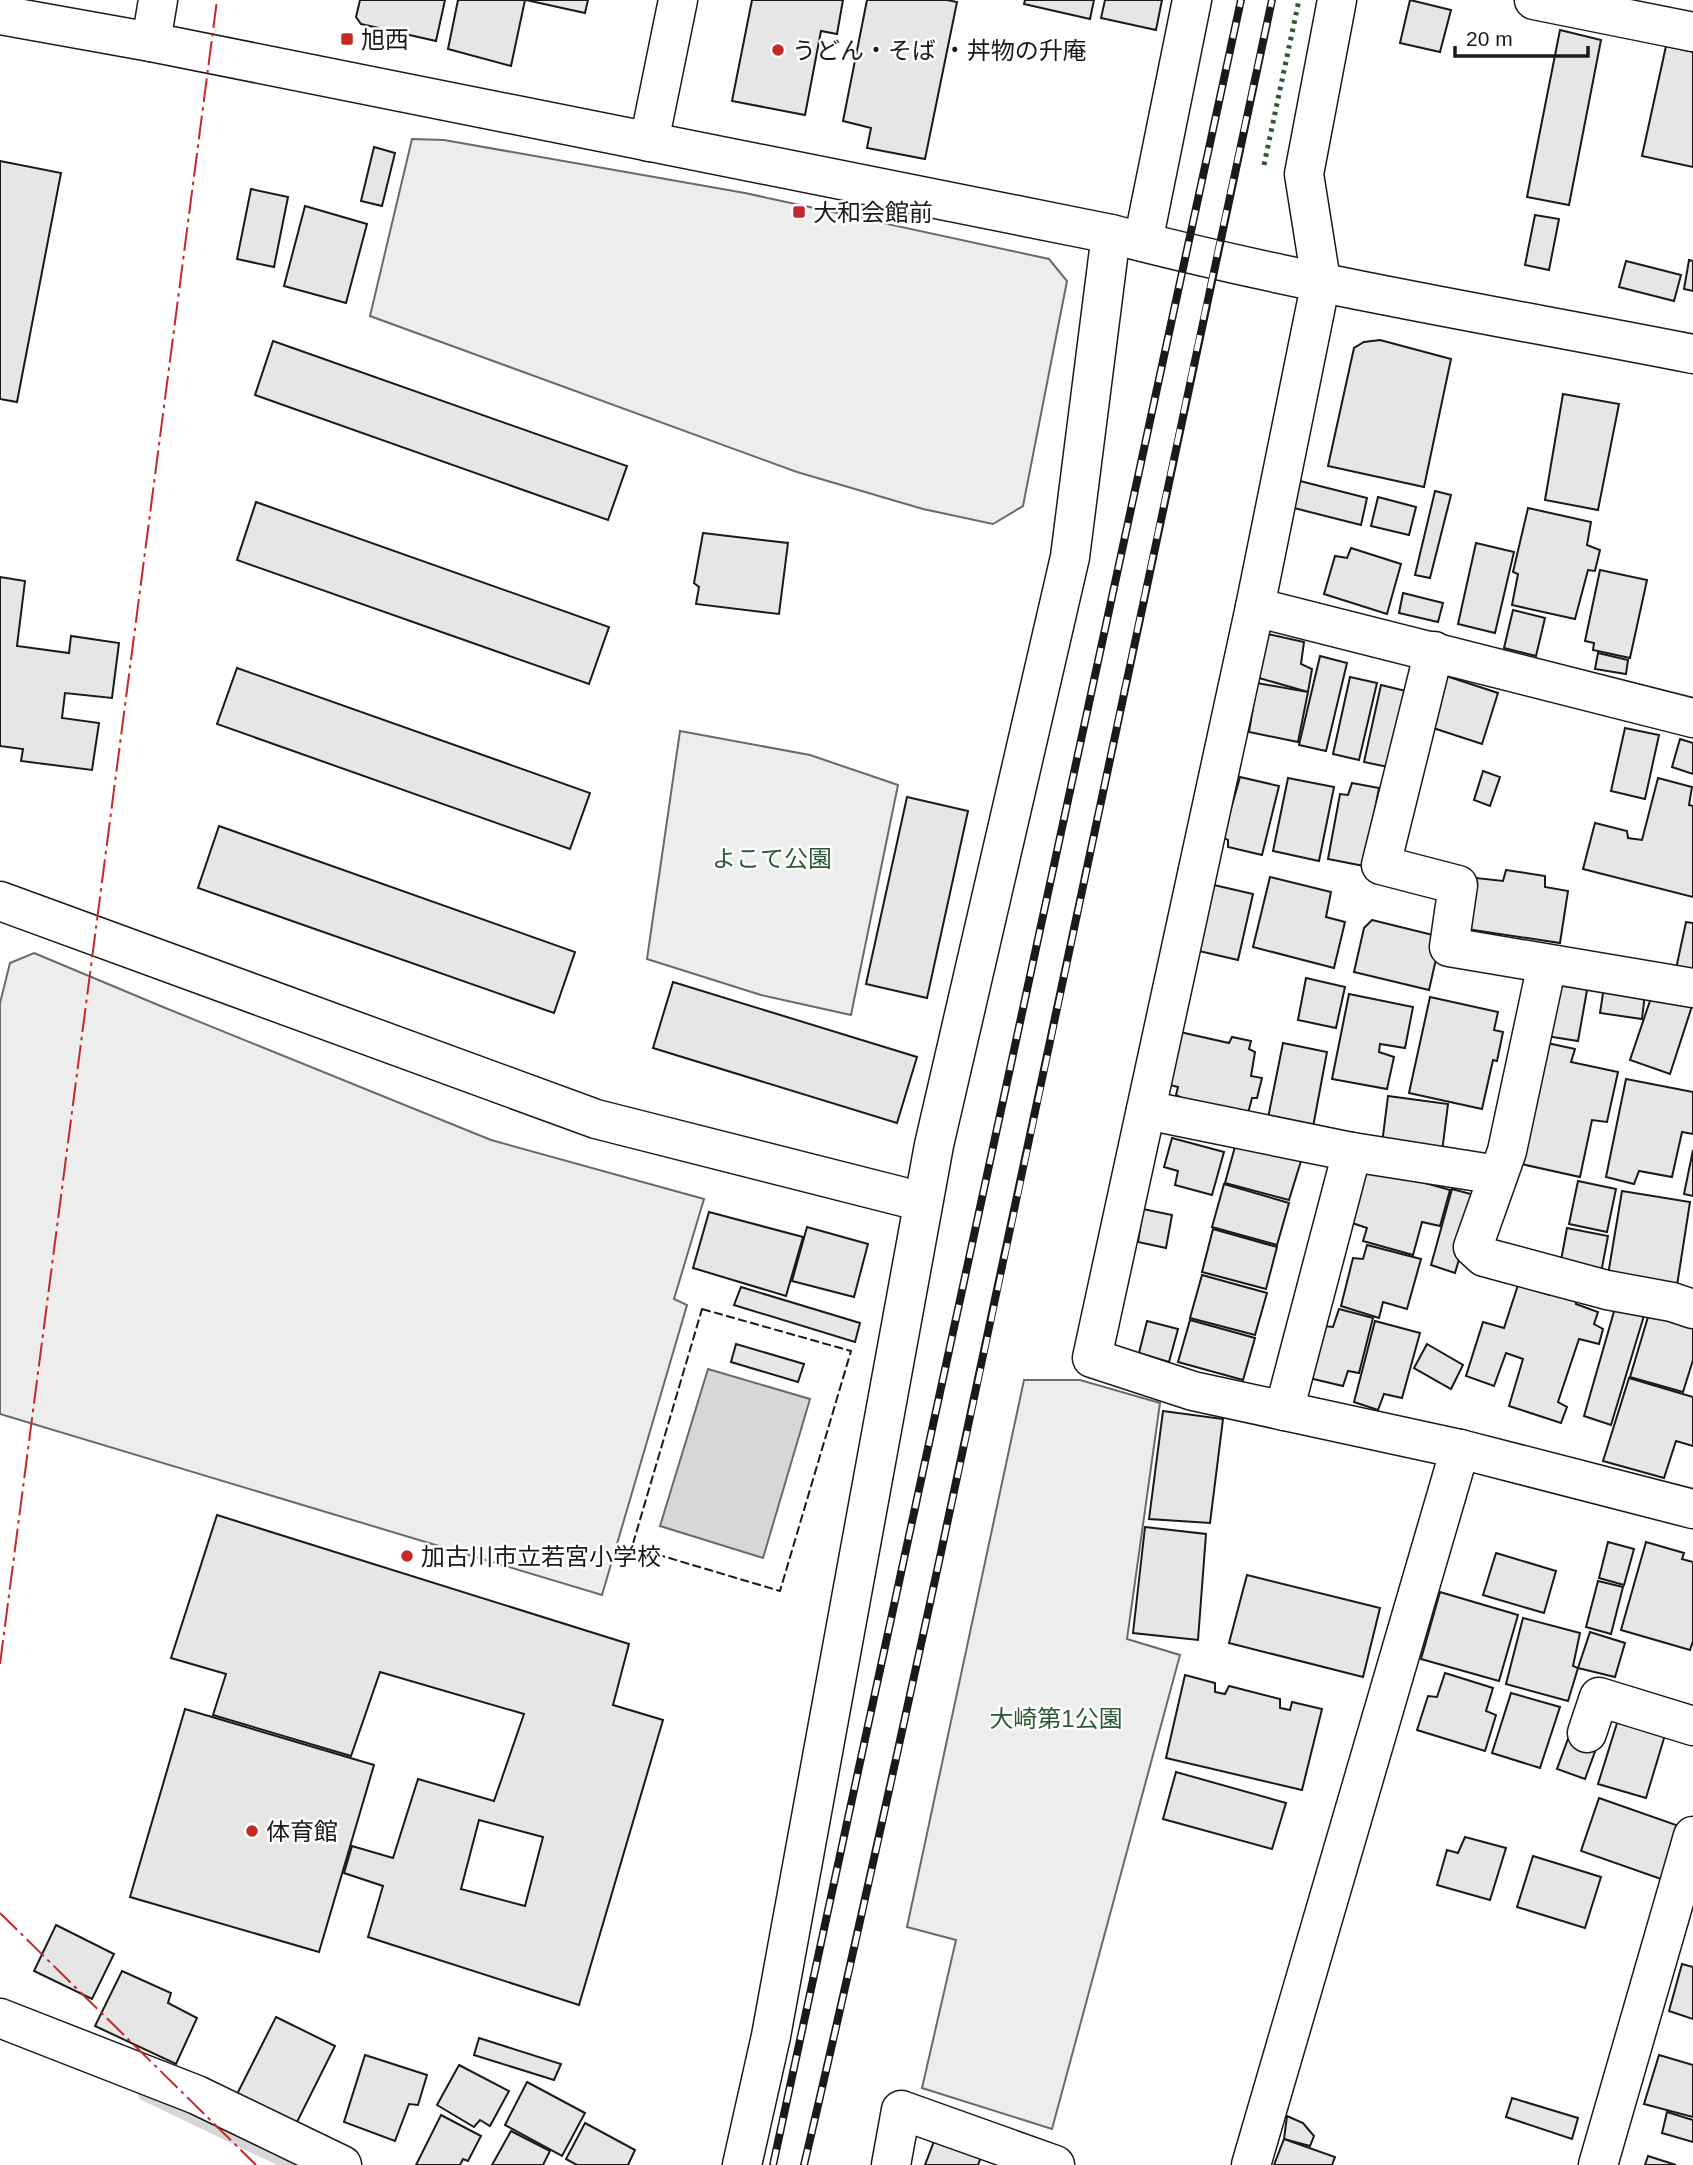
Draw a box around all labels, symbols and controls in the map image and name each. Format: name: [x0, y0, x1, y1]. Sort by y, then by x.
scale bar: [1455, 14, 1588, 58]
place label: 旭西: [361, 26, 409, 53]
text: 20 m: [1466, 27, 1513, 50]
marker: 旭西: [339, 31, 355, 47]
place label: うどん・そば ・丼物の升庵: [792, 37, 1087, 64]
marker: うどん・そば ・丼物の升庵: [770, 42, 786, 58]
place label: 大和会館前: [813, 199, 933, 226]
marker: 大和会館前: [791, 204, 807, 220]
park label: よこて公園: [712, 845, 832, 872]
place label: 加古川市立若宮小学校: [421, 1543, 661, 1570]
marker: 加古川市立若宮小学校: [399, 1548, 415, 1564]
park label: 大崎第1公園: [989, 1705, 1123, 1732]
place label: 体育館: [266, 1818, 338, 1845]
marker: 体育館: [244, 1823, 260, 1839]

